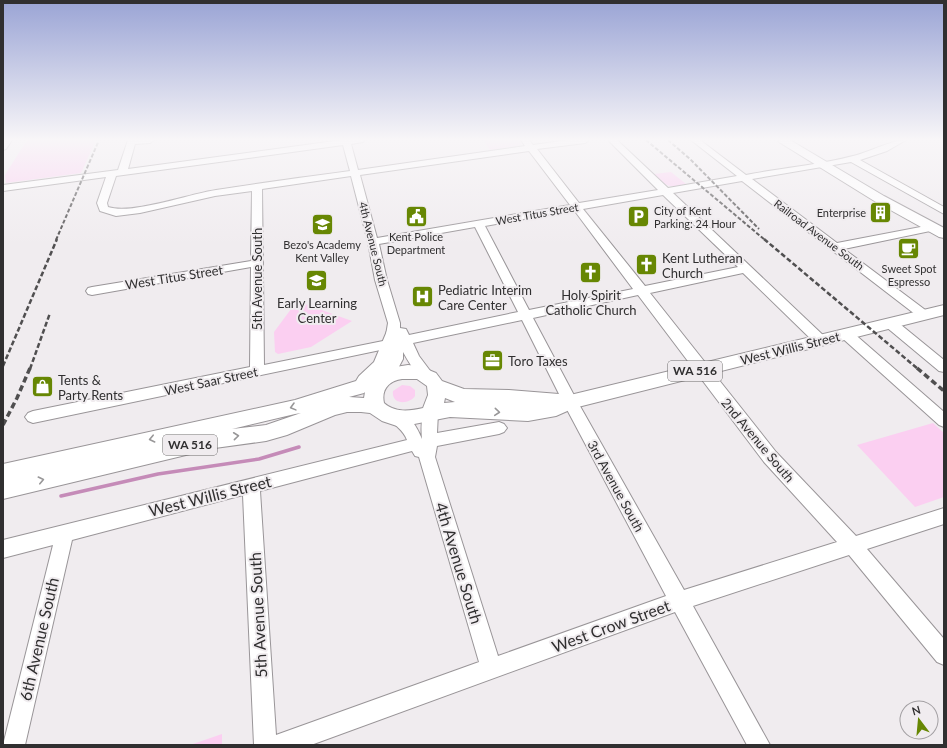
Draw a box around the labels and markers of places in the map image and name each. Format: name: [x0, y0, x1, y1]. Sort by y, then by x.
building icon: Enterprise: [868, 200, 894, 226]
public building icon: Kent Police Department: [403, 204, 429, 230]
parking icon: City of Kent Parking: 24 Hour: [626, 204, 652, 230]
place label: City of Kent Parking: 24 Hour: [654, 204, 736, 230]
place label: Enterprise: [817, 206, 866, 219]
school or university icon: Bezo's Academy Kent Valley: [309, 212, 335, 238]
place label: Kent Police Department: [387, 230, 445, 256]
cafe icon: Sweet Spot Espresso: [896, 236, 922, 262]
place label: Bezo's Academy Kent Valley: [283, 238, 361, 264]
place label: Kent Lutheran Church: [662, 250, 743, 281]
church icon: Kent Lutheran Church: [634, 252, 660, 278]
church icon: Holy Spirit Catholic Church: [578, 260, 604, 286]
place label: Sweet Spot Espresso: [882, 262, 936, 288]
school or university icon: Early Learning Center: [304, 268, 330, 294]
place label: Pediatric Interim Care Center: [438, 282, 532, 313]
hospital icon: Pediatric Interim Care Center: [409, 284, 435, 310]
place label: Holy Spirit Catholic Church: [545, 287, 637, 318]
place label: Early Learning Center: [277, 295, 357, 326]
office icon: Toro Taxes: [479, 348, 505, 374]
place label: Toro Taxes: [508, 353, 568, 369]
place label: Tents & Party Rents: [58, 372, 124, 403]
shop icon: Tents & Party Rents: [29, 374, 55, 400]

